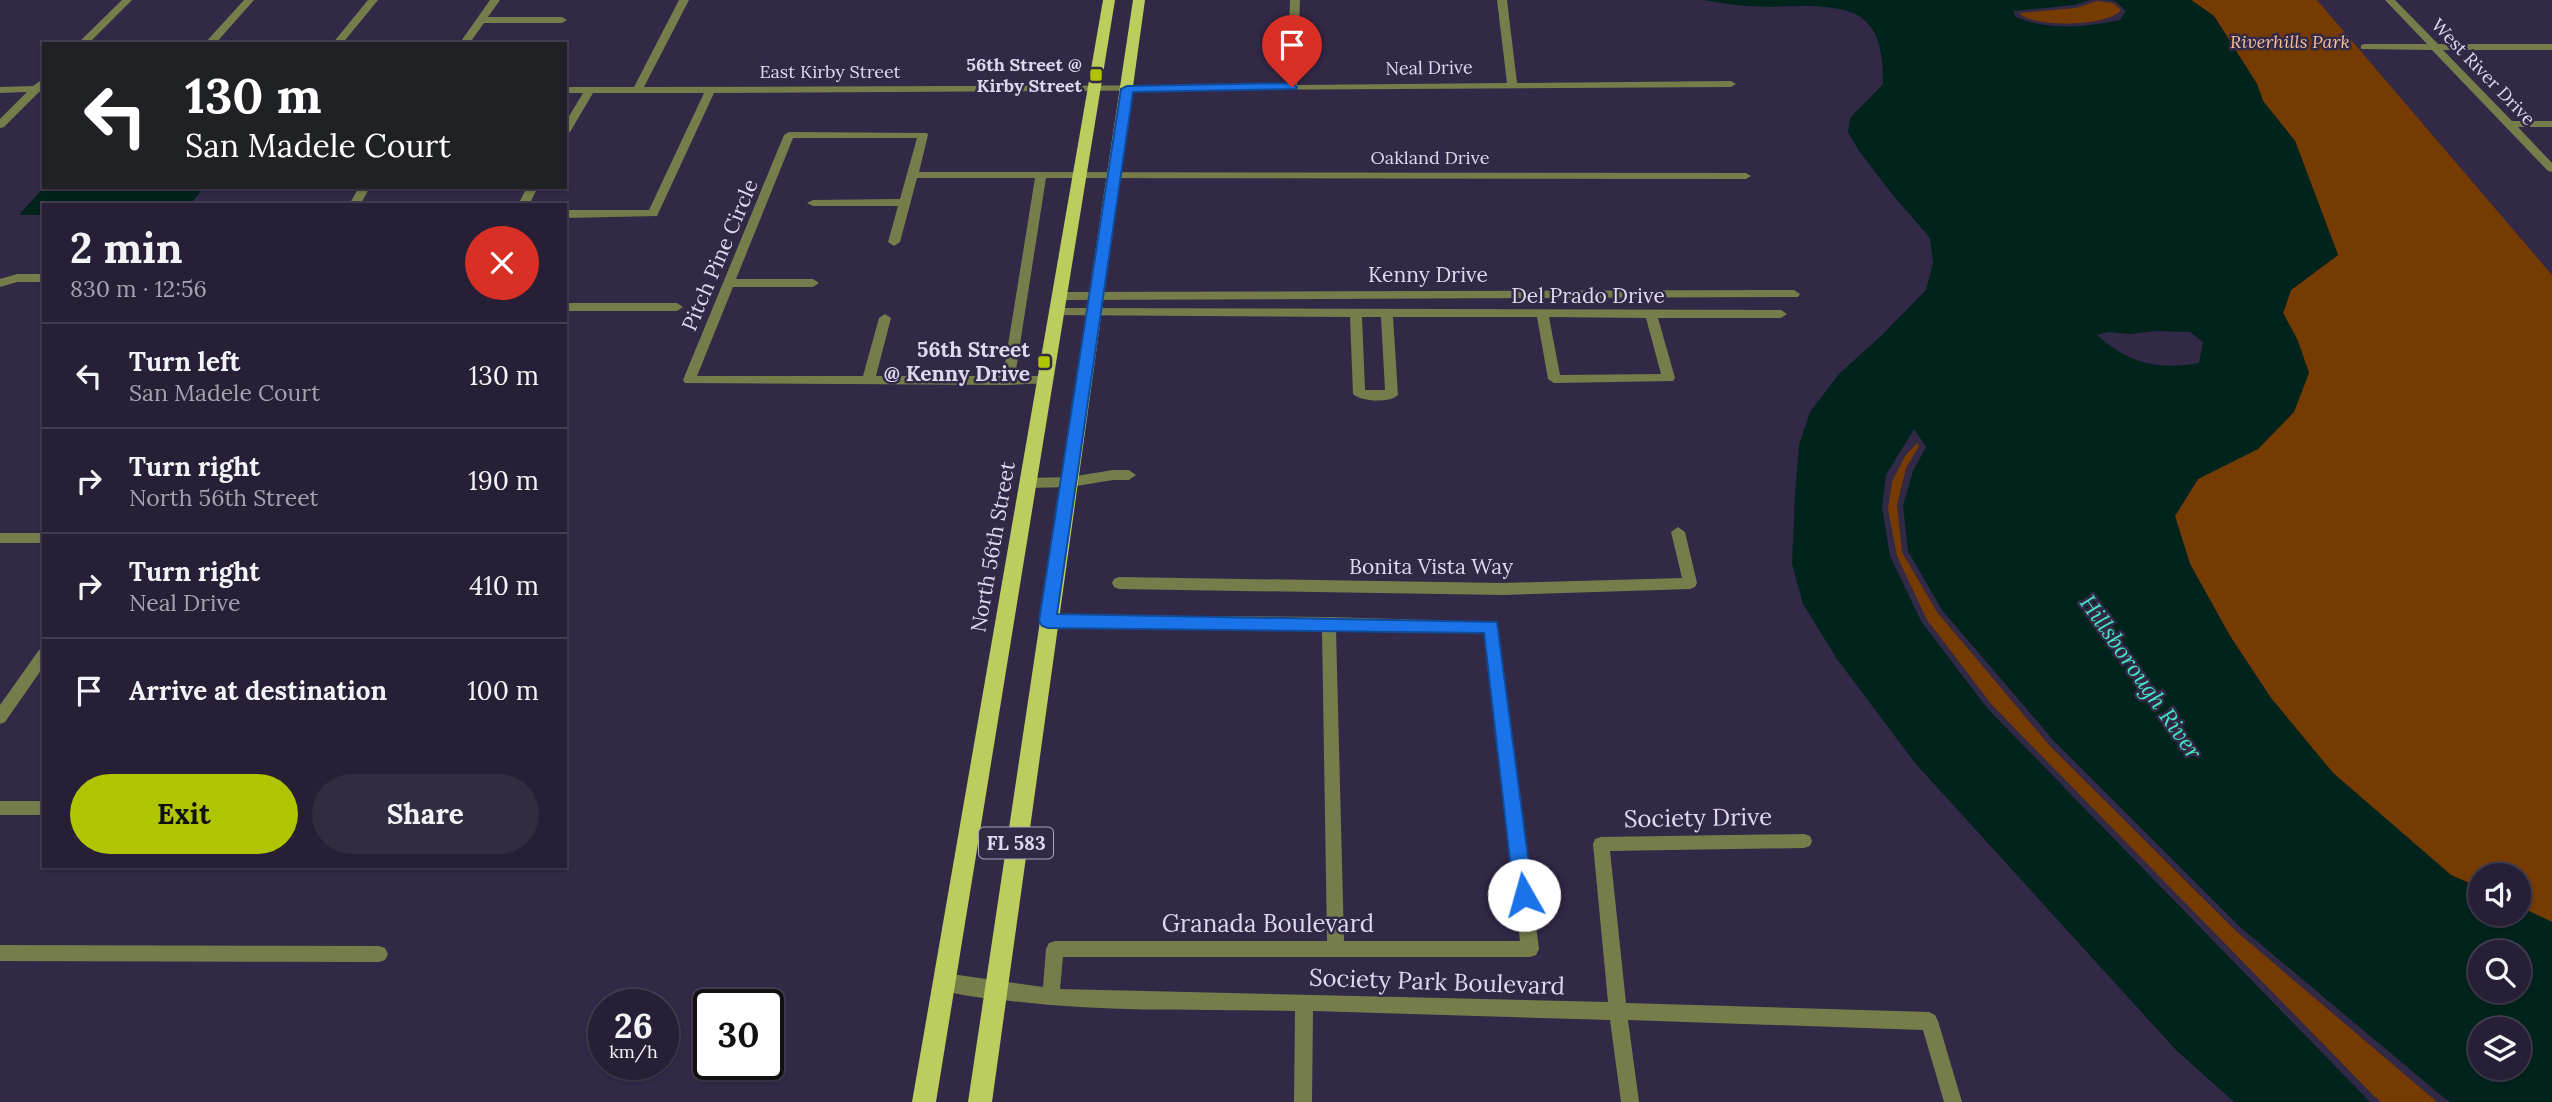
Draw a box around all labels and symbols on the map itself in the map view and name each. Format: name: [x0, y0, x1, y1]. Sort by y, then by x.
street label: West River Drive: [2427, 13, 2540, 130]
pin: [1262, 15, 1322, 87]
park label: Riverhills Park: [2230, 30, 2350, 53]
place label: 56th Street @ Kirby Street: [966, 53, 1083, 97]
street label: Neal Drive: [1385, 55, 1473, 80]
street label: East Kirby Street: [759, 60, 901, 83]
marker: 56th Street @ Kirby Street: [1088, 67, 1104, 83]
street label: Oakland Drive: [1371, 146, 1490, 169]
street label: Pitch Pine Circle: [675, 175, 764, 335]
street label: Kenny Drive: [1368, 261, 1488, 288]
street label: Del Prado Drive: [1511, 282, 1665, 309]
place label: 56th Street @ Kenny Drive: [884, 336, 1030, 387]
marker: 56th Street @ Kenny Drive: [1036, 354, 1052, 370]
street label: North 56th Street: [964, 459, 1021, 634]
street label: Bonita Vista Way: [1349, 553, 1513, 580]
water label: Hillsborough River: [2074, 589, 2209, 765]
street label: Society Drive: [1624, 801, 1772, 834]
road number: FL 583: [979, 828, 1053, 858]
position arrow: [1487, 858, 1561, 932]
street label: Granada Boulevard: [1162, 908, 1374, 939]
street label: Society Park Boulevard: [1308, 962, 1566, 1001]
speed limit sign: 30: [693, 989, 784, 1080]

